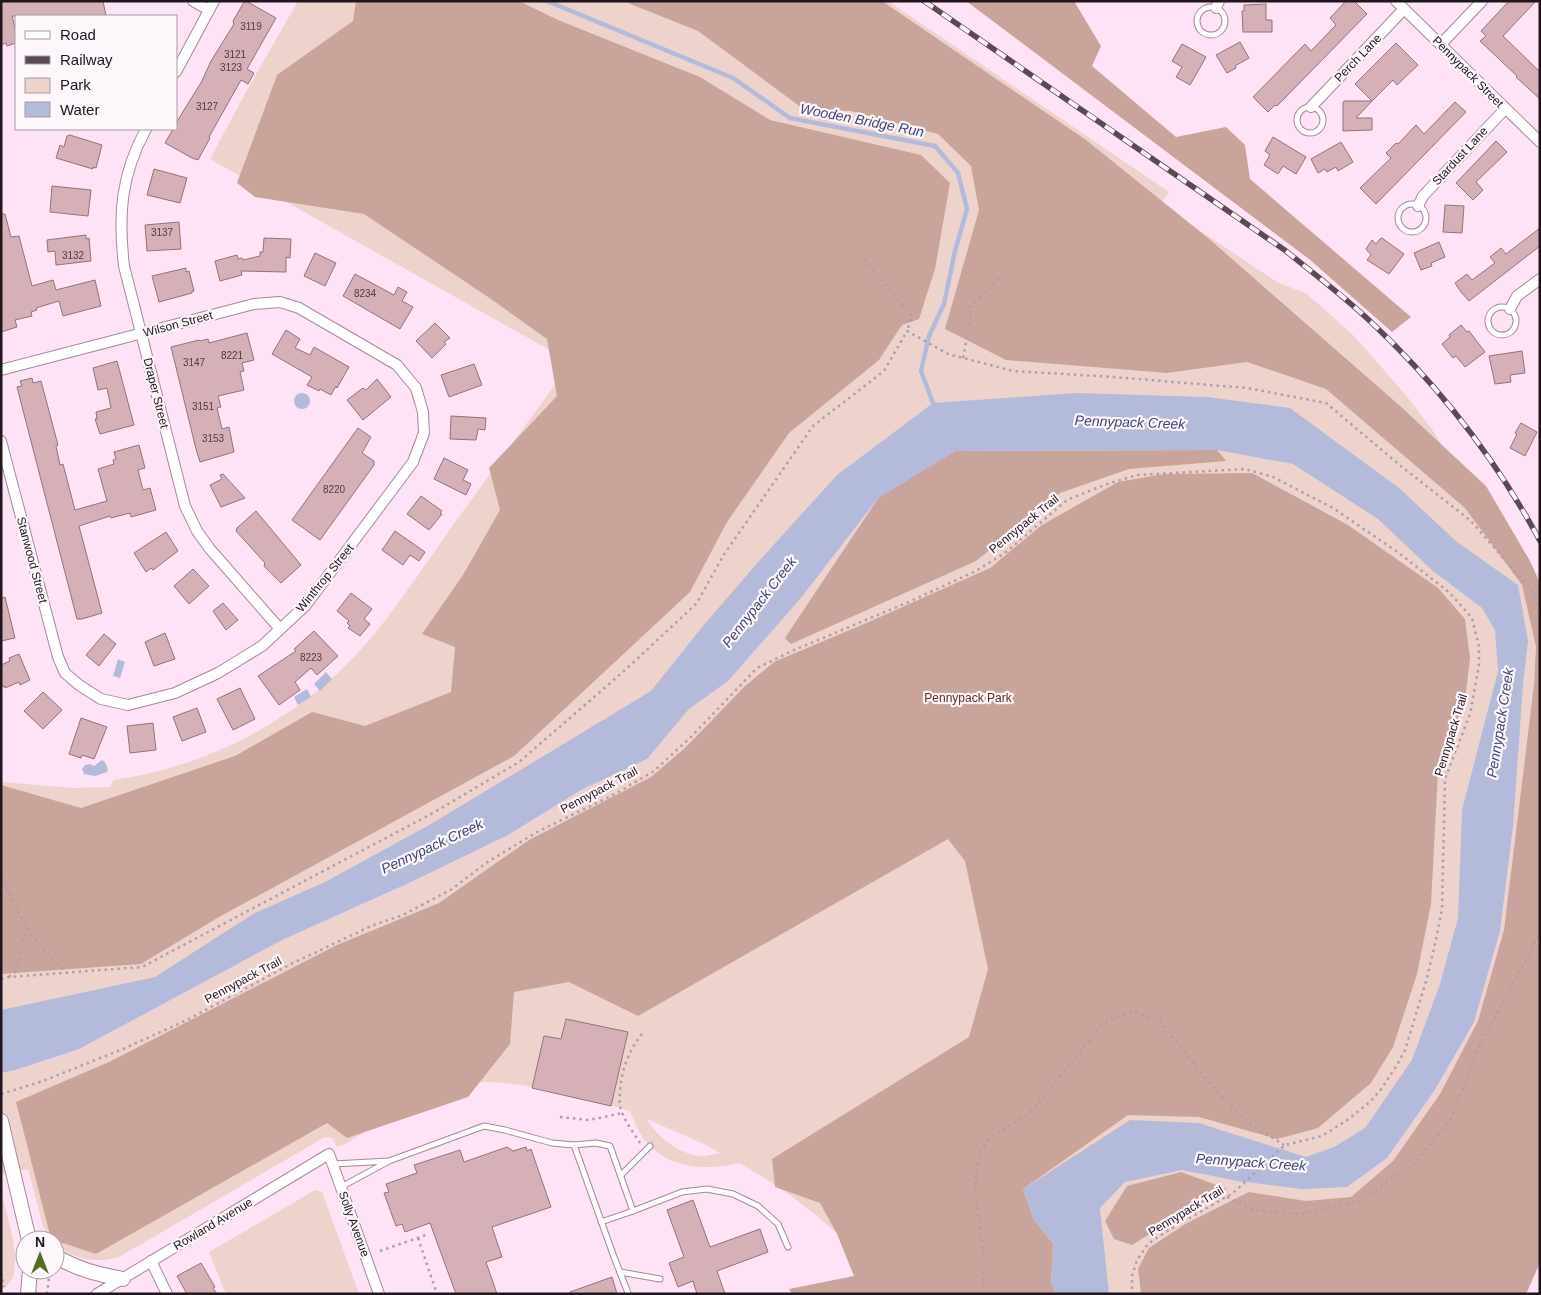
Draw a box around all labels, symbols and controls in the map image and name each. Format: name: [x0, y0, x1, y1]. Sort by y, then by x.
legend: [15, 15, 178, 130]
house number: 3119: [240, 21, 262, 32]
text: Road: [60, 26, 96, 43]
street label: Perch Lane: [1332, 31, 1385, 85]
street label: Pennypack Street: [1430, 34, 1507, 111]
house number: 3121: [224, 49, 247, 60]
text: Railway: [60, 51, 113, 68]
house number: 3123: [220, 62, 243, 73]
text: Park: [60, 76, 91, 93]
water label: Wooden Bridge Run: [799, 100, 926, 140]
text: Water: [60, 101, 99, 118]
house number: 3127: [196, 101, 219, 112]
street label: Stardust Lane: [1429, 124, 1491, 188]
house number: 3137: [151, 227, 174, 238]
house number: 3132: [62, 250, 85, 261]
house number: 8234: [354, 288, 377, 299]
street label: Wilson Street: [142, 308, 215, 340]
house number: 8221: [221, 350, 244, 361]
street label: Draper Street: [140, 356, 172, 430]
house number: 3147: [183, 357, 206, 368]
house number: 3151: [192, 401, 215, 412]
water label: Pennypack Creek: [1074, 412, 1186, 432]
house number: 3153: [202, 433, 225, 444]
house number: 8220: [323, 484, 346, 495]
street label: Pennypack Trail: [986, 492, 1062, 556]
street label: Stanwood Street: [14, 515, 50, 605]
street label: Winthrop Street: [293, 541, 357, 615]
water label: Pennypack Creek: [719, 553, 800, 650]
house number: 8223: [300, 652, 323, 663]
water label: Pennypack Creek: [1483, 666, 1517, 779]
park label: Pennypack Park: [924, 691, 1013, 705]
street label: Pennypack Trail: [1432, 692, 1470, 778]
street label: Pennypack Trail: [558, 764, 640, 816]
water label: Pennypack Creek: [379, 815, 486, 877]
street label: Pennypack Trail: [202, 954, 284, 1006]
water label: Pennypack Creek: [1195, 1150, 1308, 1174]
street label: Pennypack Trail: [1146, 1183, 1226, 1239]
street label: Solly Avenue: [336, 1189, 373, 1259]
street label: Rowland Avenue: [171, 1195, 255, 1253]
north arrow: [15, 1230, 65, 1280]
text: N: [35, 1234, 45, 1250]

